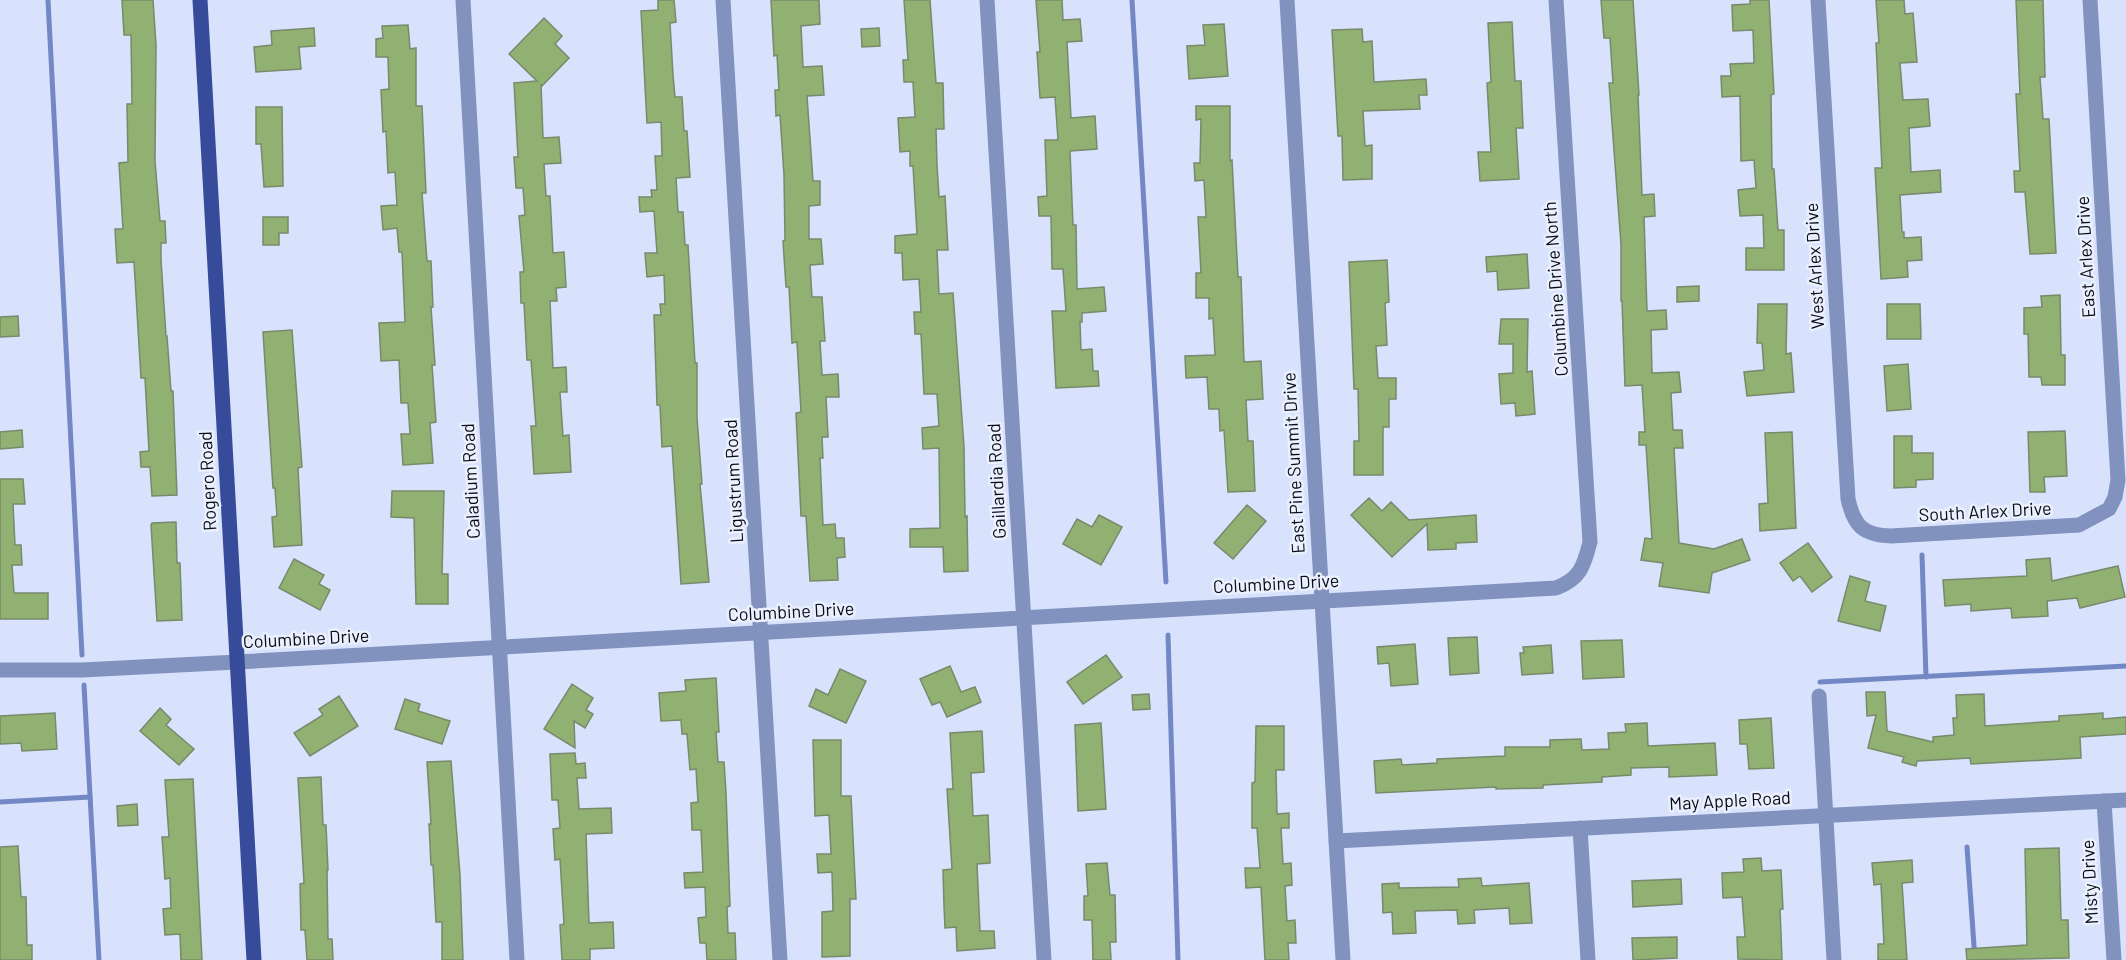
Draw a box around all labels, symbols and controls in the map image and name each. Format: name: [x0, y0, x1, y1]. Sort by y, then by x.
street label: East Arlex Drive: [2071, 195, 2099, 319]
street label: Columbine Drive North: [1538, 201, 1572, 377]
street label: West Arlex Drive: [1800, 202, 1828, 330]
street label: East Pine Summit Drive: [1277, 372, 1309, 554]
street label: Ligustrum Road: [719, 419, 747, 543]
street label: Caladium Road: [456, 423, 484, 539]
street label: Gaillardia Road: [982, 423, 1010, 539]
street label: Rogero Road: [193, 431, 221, 531]
street label: South Arlex Drive: [1918, 497, 2052, 525]
street label: Columbine Drive: [1212, 569, 1340, 597]
street label: Columbine Drive: [727, 597, 855, 625]
street label: Columbine Drive: [242, 624, 370, 652]
street label: May Apple Road: [1669, 786, 1791, 814]
street label: Misty Drive: [2076, 839, 2102, 925]

